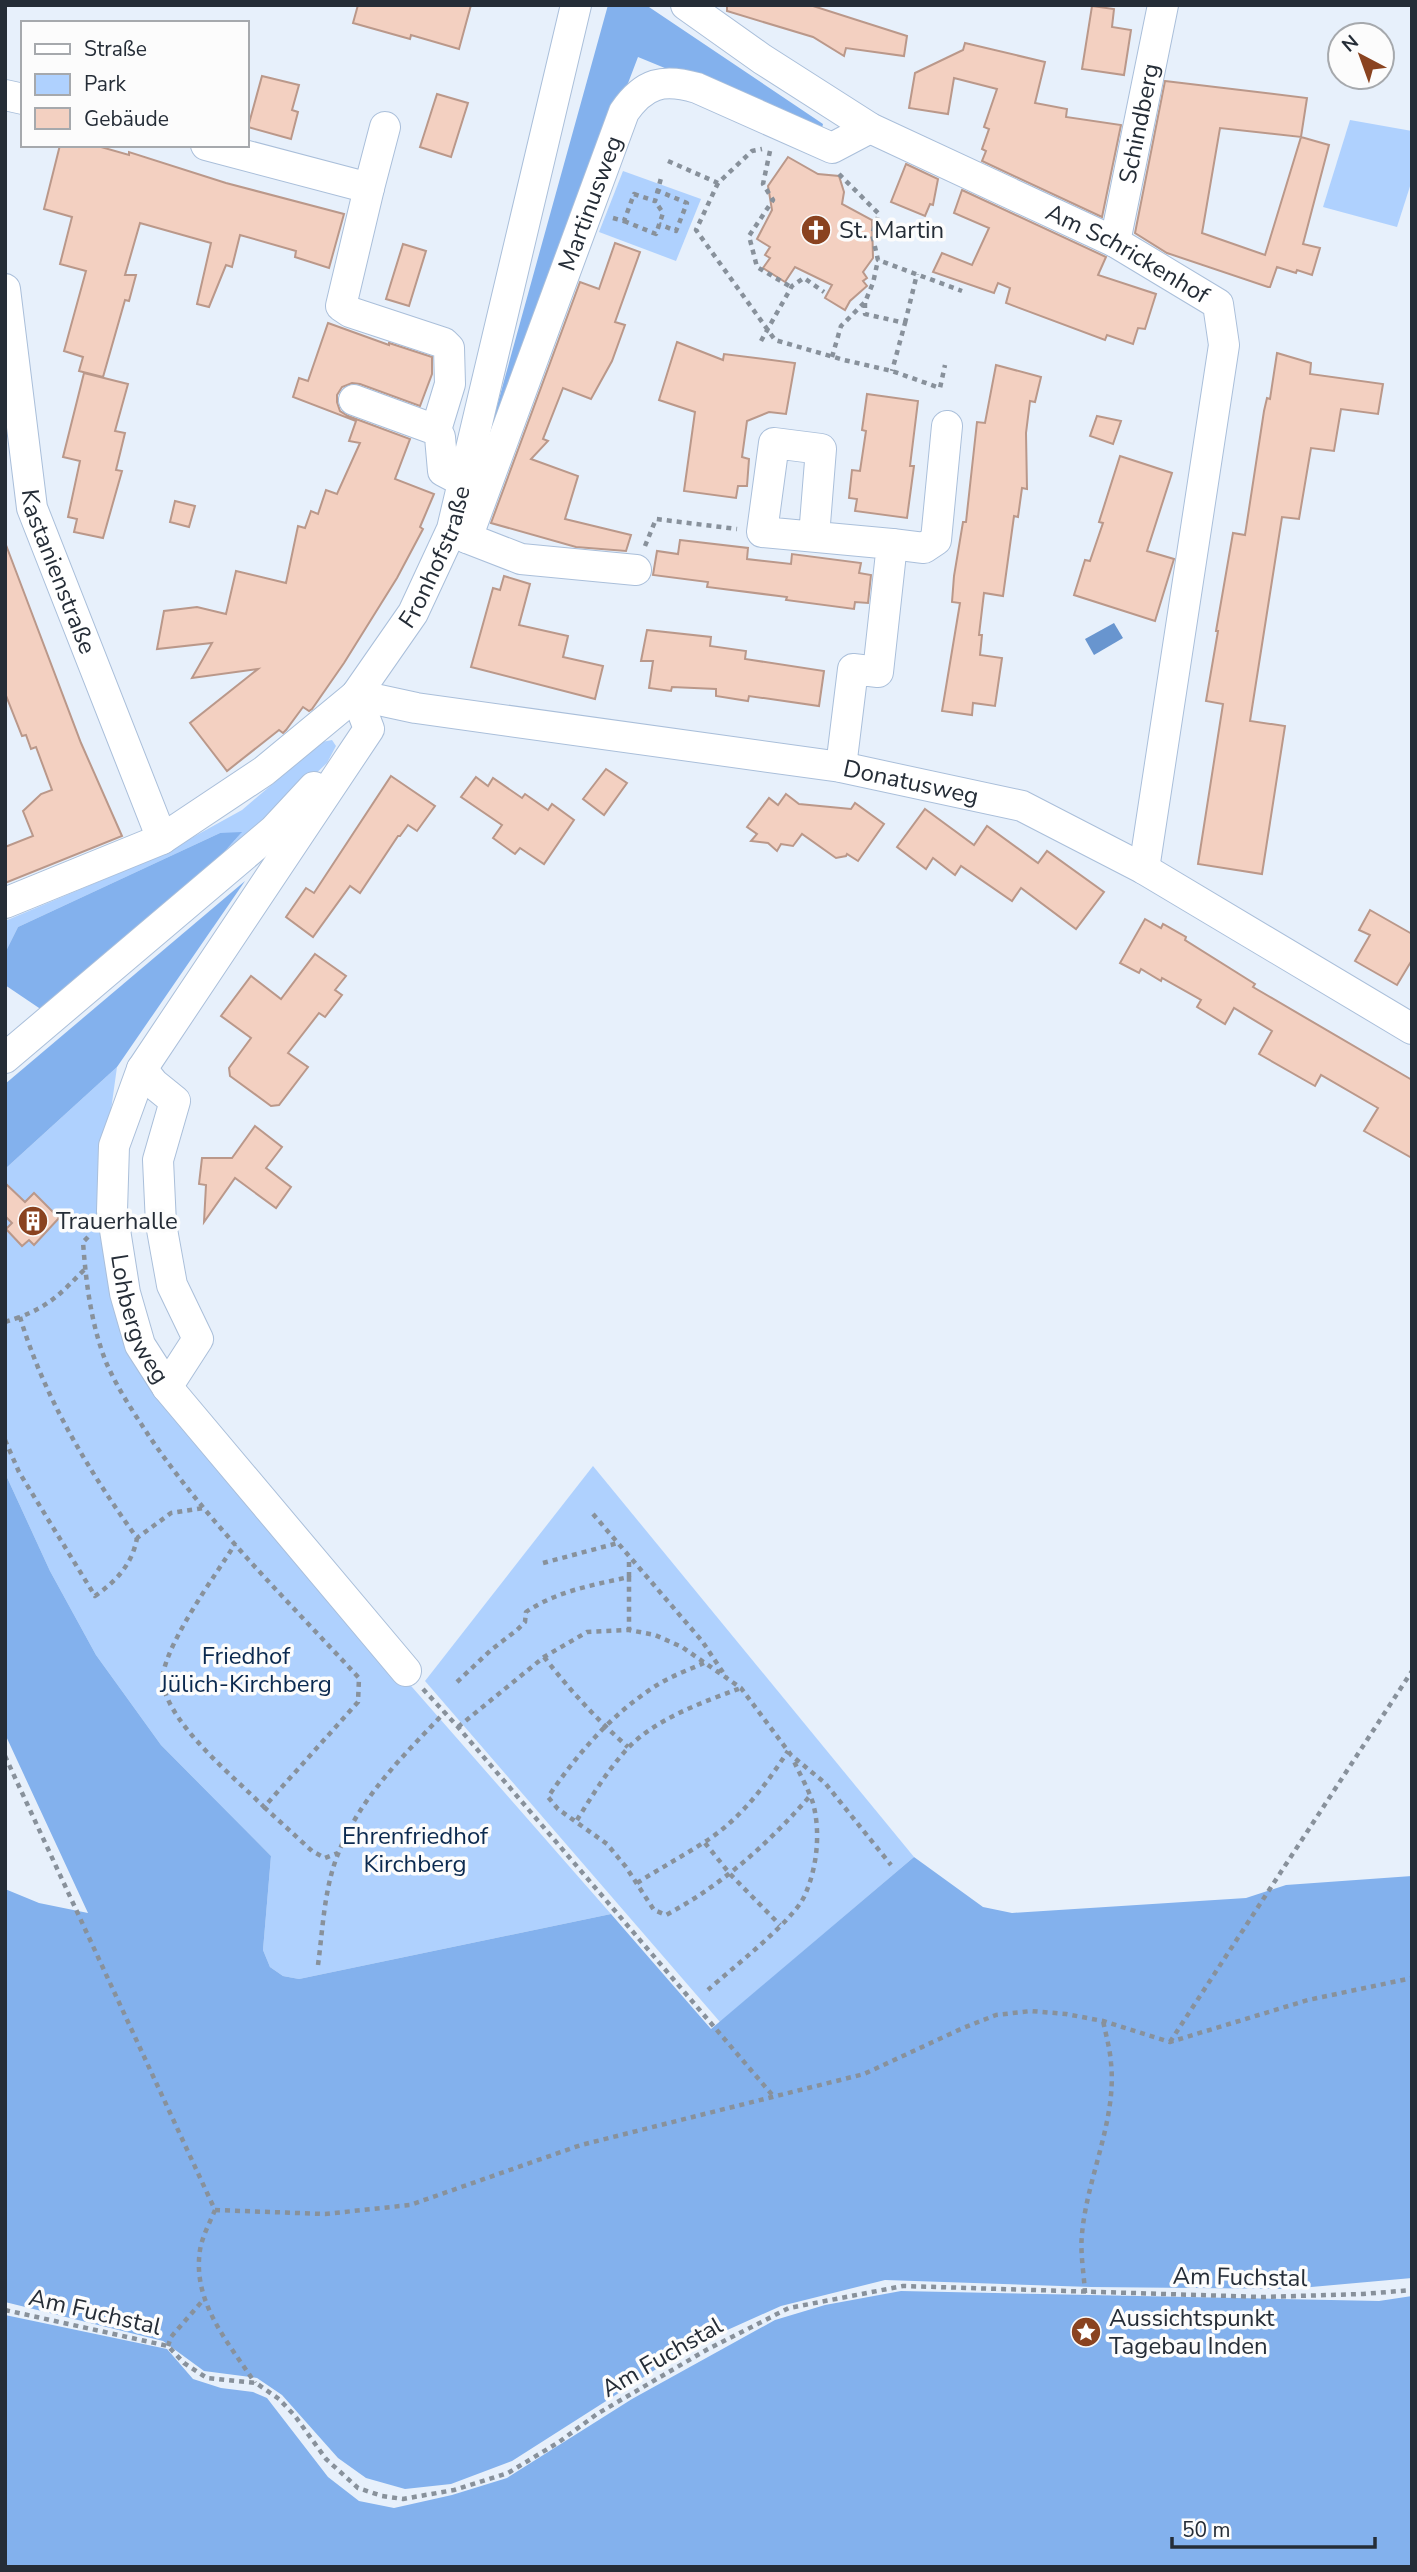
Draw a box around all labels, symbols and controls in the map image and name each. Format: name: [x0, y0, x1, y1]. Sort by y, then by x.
legend: [21, 21, 248, 147]
north arrow: [1326, 21, 1396, 91]
text: N: [1337, 29, 1364, 58]
text: Straße: [84, 35, 147, 63]
street label: Schindberg: [1111, 60, 1167, 186]
text: Park: [84, 70, 126, 98]
text: Gebäude: [84, 105, 169, 133]
street label: Martinusweg: [551, 131, 630, 275]
street label: Am Schrickenhof: [1041, 196, 1216, 312]
church icon: St. Martin: [799, 213, 833, 247]
place label: St. Martin: [839, 214, 944, 246]
street label: Fronhofstraße: [391, 483, 478, 635]
street label: Kastanienstraße: [14, 487, 104, 659]
street label: Donatusweg: [840, 752, 982, 812]
building icon: Trauerhalle: [16, 1204, 50, 1238]
place label: Trauerhalle: [56, 1205, 178, 1237]
street label: Lohbergweg: [103, 1252, 177, 1390]
park label: Friedhof Jülich-Kirchberg: [159, 1640, 332, 1700]
park label: Ehrenfriedhof Kirchberg: [342, 1820, 489, 1880]
street label: Am Fuchstal: [1172, 2260, 1308, 2294]
street label: Am Fuchstal: [26, 2281, 164, 2343]
place label: Aussichtspunkt Tagebau Inden: [1109, 2302, 1275, 2362]
street label: Am Fuchstal: [596, 2309, 728, 2405]
place icon: Aussichtspunkt Tagebau Inden: [1069, 2315, 1103, 2349]
scale bar: [1172, 2506, 1375, 2550]
text: 50 m: [1182, 2516, 1231, 2544]

